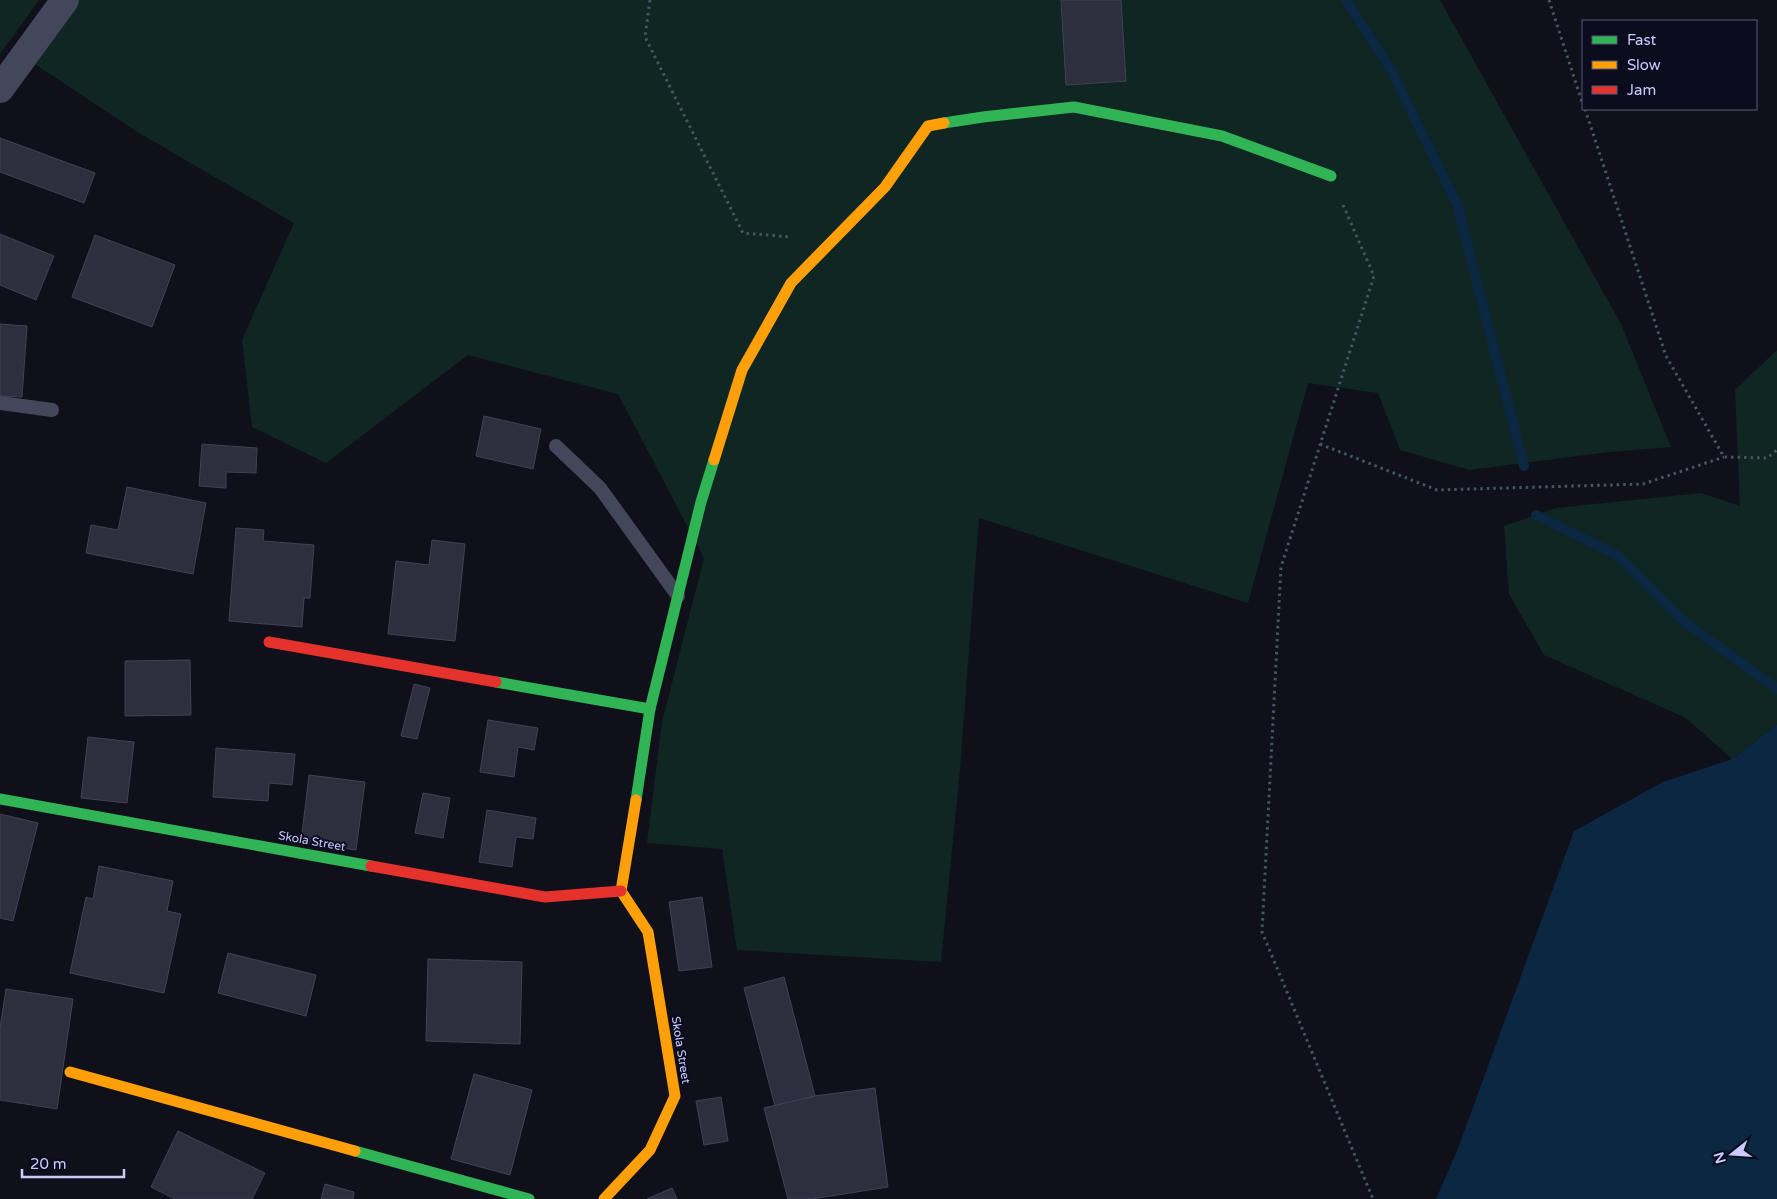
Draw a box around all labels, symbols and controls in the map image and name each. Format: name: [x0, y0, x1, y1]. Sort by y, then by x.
legend: [1582, 20, 1757, 110]
text: Fast: [1627, 31, 1657, 49]
text: Slow: [1627, 56, 1661, 74]
text: Jam: [1627, 81, 1656, 99]
street label: Skola Street: [277, 828, 347, 854]
street label: Skola Street: [669, 1015, 693, 1085]
north arrow: [1707, 1129, 1757, 1179]
scale bar: [22, 1146, 125, 1178]
text: N: [1710, 1150, 1730, 1166]
text: 20 m: [30, 1155, 67, 1173]

